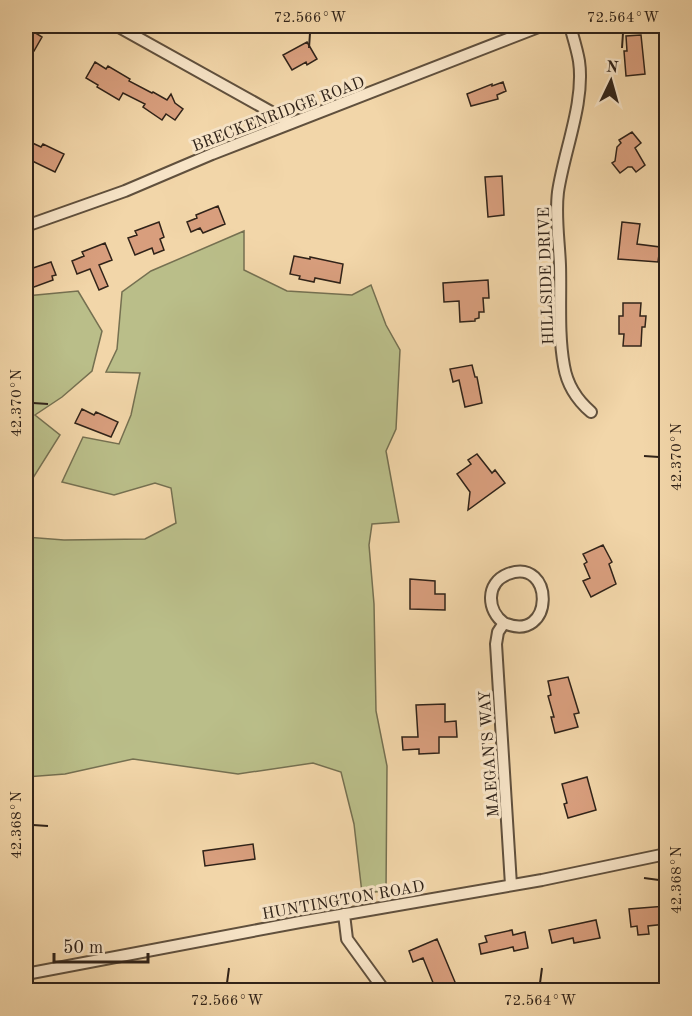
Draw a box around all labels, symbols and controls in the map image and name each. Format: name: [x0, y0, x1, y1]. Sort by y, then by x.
text: 72.566°W: [274, 11, 346, 26]
text: 72.564°W: [587, 11, 659, 26]
north arrow: [581, 51, 641, 111]
text: N: [605, 60, 620, 77]
street label: BRECKENRIDGE ROAD: [190, 75, 367, 155]
street label: HILLSIDE DRIVE: [537, 207, 557, 345]
text: 42.370°N: [10, 369, 25, 437]
text: 42.370°N: [670, 423, 685, 491]
street label: MAEGAN'S WAY: [478, 690, 502, 818]
text: 42.368°N: [10, 791, 25, 859]
text: 42.368°N: [670, 846, 685, 914]
street label: HUNTINGTON ROAD: [261, 879, 426, 923]
scale bar: [54, 926, 148, 964]
text: 50 m: [63, 939, 103, 957]
text: 72.566°W: [191, 994, 263, 1009]
text: 72.564°W: [504, 994, 576, 1009]

